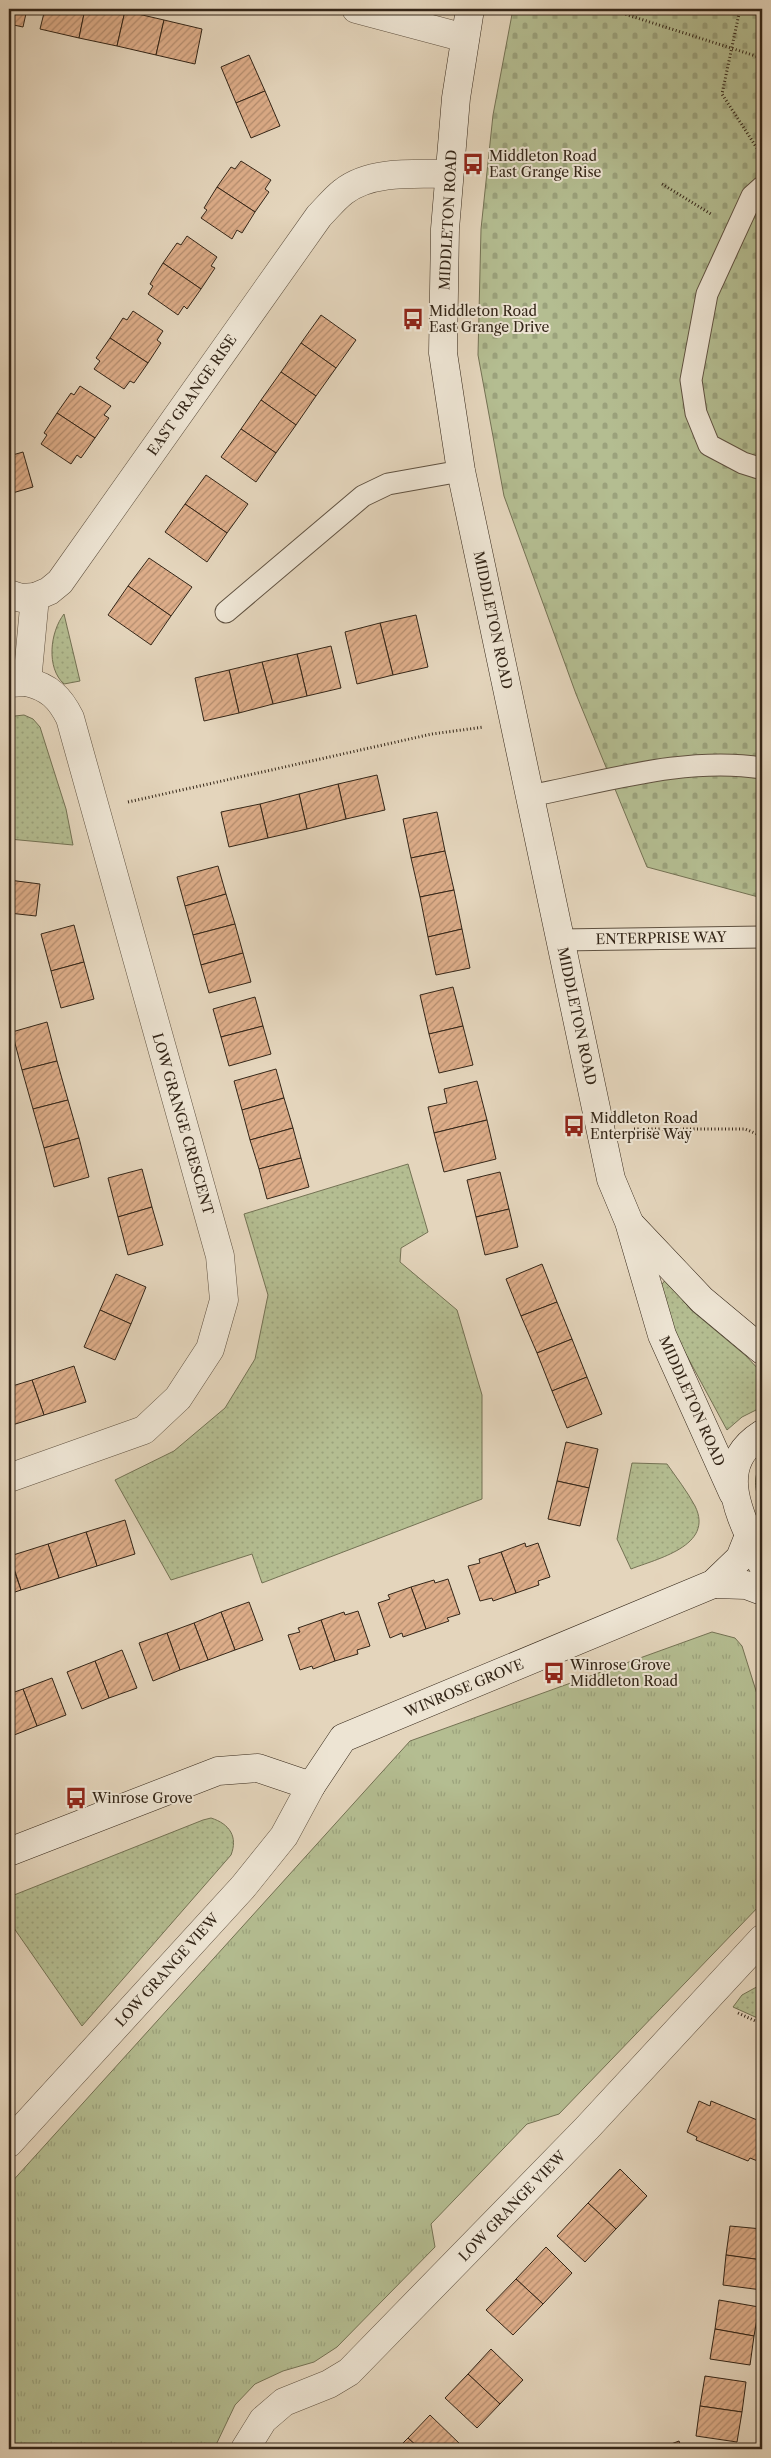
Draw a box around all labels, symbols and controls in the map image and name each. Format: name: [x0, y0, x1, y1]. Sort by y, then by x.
place label: Middleton Road East Grange Rise: [489, 147, 601, 181]
street label: MIDDLETON ROAD: [435, 149, 461, 291]
bus stop icon: Middleton Road East Grange Rise: [460, 151, 486, 177]
place label: Middleton Road East Grange Drive: [429, 302, 549, 336]
bus stop icon: Middleton Road East Grange Drive: [400, 306, 426, 332]
street label: EAST GRANGE RISE: [143, 331, 241, 459]
street label: MIDDLETON ROAD: [470, 549, 516, 691]
street label: ENTERPRISE WAY: [595, 928, 728, 948]
street label: MIDDLETON ROAD: [554, 945, 600, 1087]
street label: LOW GRANGE CRESCENT: [148, 1031, 218, 1218]
place label: Middleton Road Enterprise Way: [590, 1109, 699, 1143]
bus stop icon: Middleton Road Enterprise Way: [561, 1113, 587, 1139]
street label: MIDDLETON ROAD: [655, 1333, 729, 1469]
street label: WINROSE GROVE: [401, 1655, 526, 1722]
place label: Winrose Grove Middleton Road: [569, 1656, 679, 1690]
bus stop icon: Winrose Grove Middleton Road: [541, 1660, 567, 1686]
bus stop icon: Winrose Grove: [63, 1785, 89, 1811]
place label: Winrose Grove: [91, 1789, 193, 1807]
street label: LOW GRANGE VIEW: [111, 1909, 223, 2031]
street label: LOW GRANGE VIEW: [455, 2147, 570, 2265]

